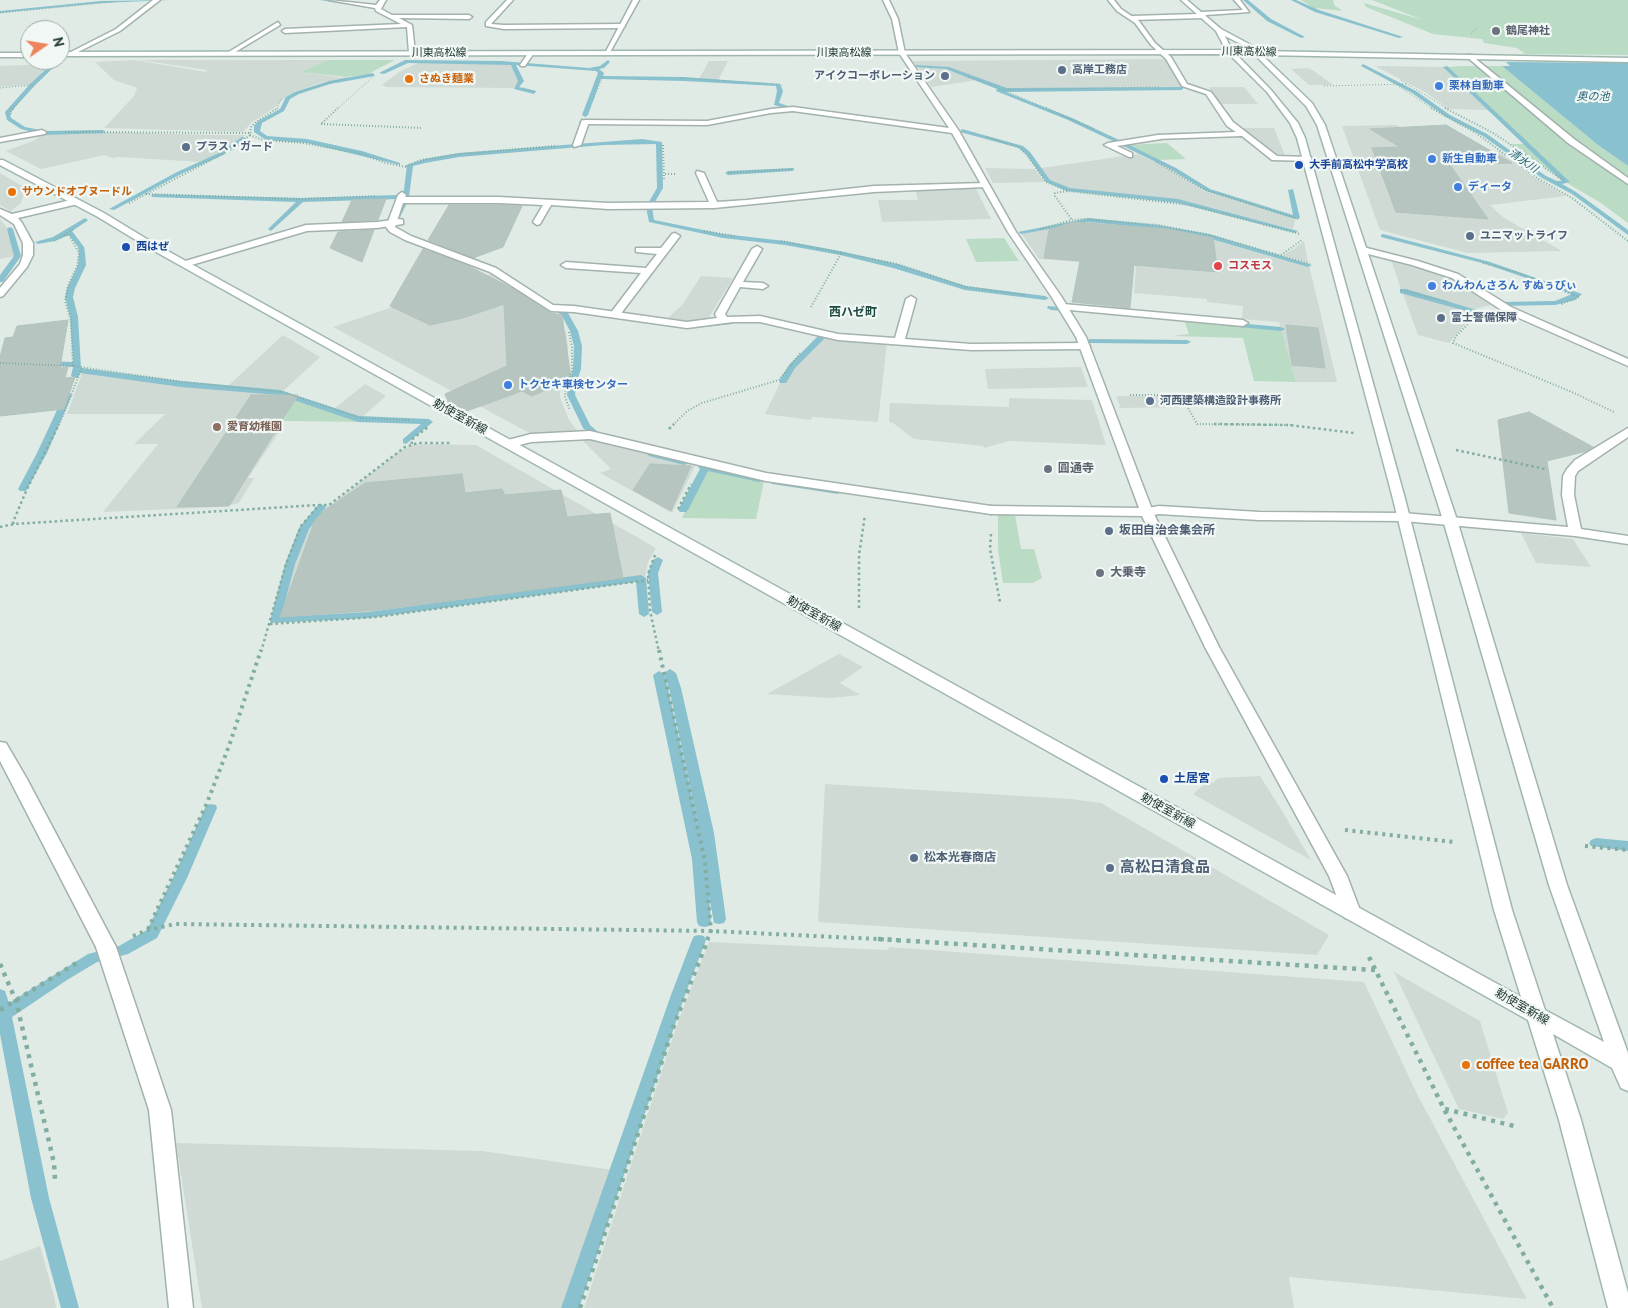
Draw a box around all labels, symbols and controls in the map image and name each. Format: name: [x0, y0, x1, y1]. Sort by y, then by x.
north arrow: [20, 20, 70, 70]
place label: 鶴尾神社: [1506, 24, 1550, 38]
marker: 鶴尾神社: [1490, 25, 1502, 37]
text: N: [49, 35, 68, 48]
street label: 川東高松線: [1221, 45, 1277, 59]
street label: 川東高松線: [412, 46, 466, 60]
street label: 川東高松線: [817, 46, 871, 60]
place label: 高岸工務店: [1072, 63, 1127, 77]
marker: 高岸工務店: [1056, 64, 1068, 76]
place label: アイクコーポレーション: [814, 69, 935, 83]
marker: アイクコーポレーション: [939, 70, 951, 82]
place label: さぬき麺業: [419, 72, 474, 86]
marker: さぬき麺業: [403, 73, 415, 85]
place label: 栗林自動車: [1449, 79, 1504, 93]
marker: 栗林自動車: [1433, 80, 1445, 92]
water label: 奥の池: [1577, 90, 1609, 104]
place label: プラス・ガード: [196, 140, 273, 154]
marker: プラス・ガード: [180, 141, 192, 153]
water label: 清水川: [1506, 146, 1540, 176]
place label: 新生自動車: [1442, 152, 1497, 166]
marker: 新生自動車: [1426, 153, 1438, 165]
place label: 大手前高松中学高校: [1309, 158, 1408, 172]
marker: 大手前高松中学高校: [1293, 159, 1305, 171]
place label: ディータ: [1468, 180, 1512, 194]
marker: ディータ: [1452, 181, 1464, 193]
place label: サウンドオブヌードル: [22, 185, 132, 199]
marker: サウンドオブヌードル: [6, 186, 18, 198]
place label: ユニマットライフ: [1480, 229, 1568, 243]
marker: ユニマットライフ: [1464, 230, 1476, 242]
place label: 西はぜ: [136, 240, 169, 254]
marker: 西はぜ: [120, 241, 132, 253]
place label: コスモス: [1228, 259, 1272, 273]
marker: コスモス: [1212, 260, 1224, 272]
place label: わんわんさろん すぬぅぴぃ: [1442, 279, 1577, 293]
marker: わんわんさろん すぬぅぴぃ: [1426, 280, 1438, 292]
district label: 西ハゼ町: [829, 306, 877, 320]
place label: 富士警備保障: [1451, 311, 1517, 325]
marker: 富士警備保障: [1435, 312, 1447, 324]
place label: トクセキ車検センター: [518, 378, 628, 392]
marker: トクセキ車検センター: [502, 379, 514, 391]
place label: 河西建築構造設計事務所: [1160, 394, 1281, 408]
marker: 河西建築構造設計事務所: [1144, 395, 1156, 407]
street label: 勅使室新線: [430, 396, 490, 438]
place label: 愛育幼稚園: [227, 420, 282, 434]
marker: 愛育幼稚園: [211, 421, 223, 433]
place label: 圓通寺: [1058, 462, 1094, 476]
marker: 圓通寺: [1042, 463, 1054, 475]
place label: 坂田自治会集会所: [1119, 524, 1215, 538]
marker: 坂田自治会集会所: [1103, 525, 1115, 537]
place label: 大乗寺: [1110, 566, 1146, 580]
marker: 大乗寺: [1094, 567, 1106, 579]
street label: 勅使室新線: [784, 593, 844, 635]
place label: 土居宮: [1174, 772, 1210, 786]
marker: 土居宮: [1158, 773, 1170, 785]
street label: 勅使室新線: [1138, 790, 1198, 832]
place label: 松本光春商店: [924, 851, 996, 865]
marker: 松本光春商店: [908, 852, 920, 864]
place label: 高松日清食品: [1120, 859, 1210, 877]
marker: 高松日清食品: [1104, 862, 1116, 874]
street label: 勅使室新線: [1492, 986, 1552, 1028]
place label: coffee tea GARRO: [1476, 1056, 1588, 1074]
marker: coffee tea GARRO: [1460, 1059, 1472, 1071]

